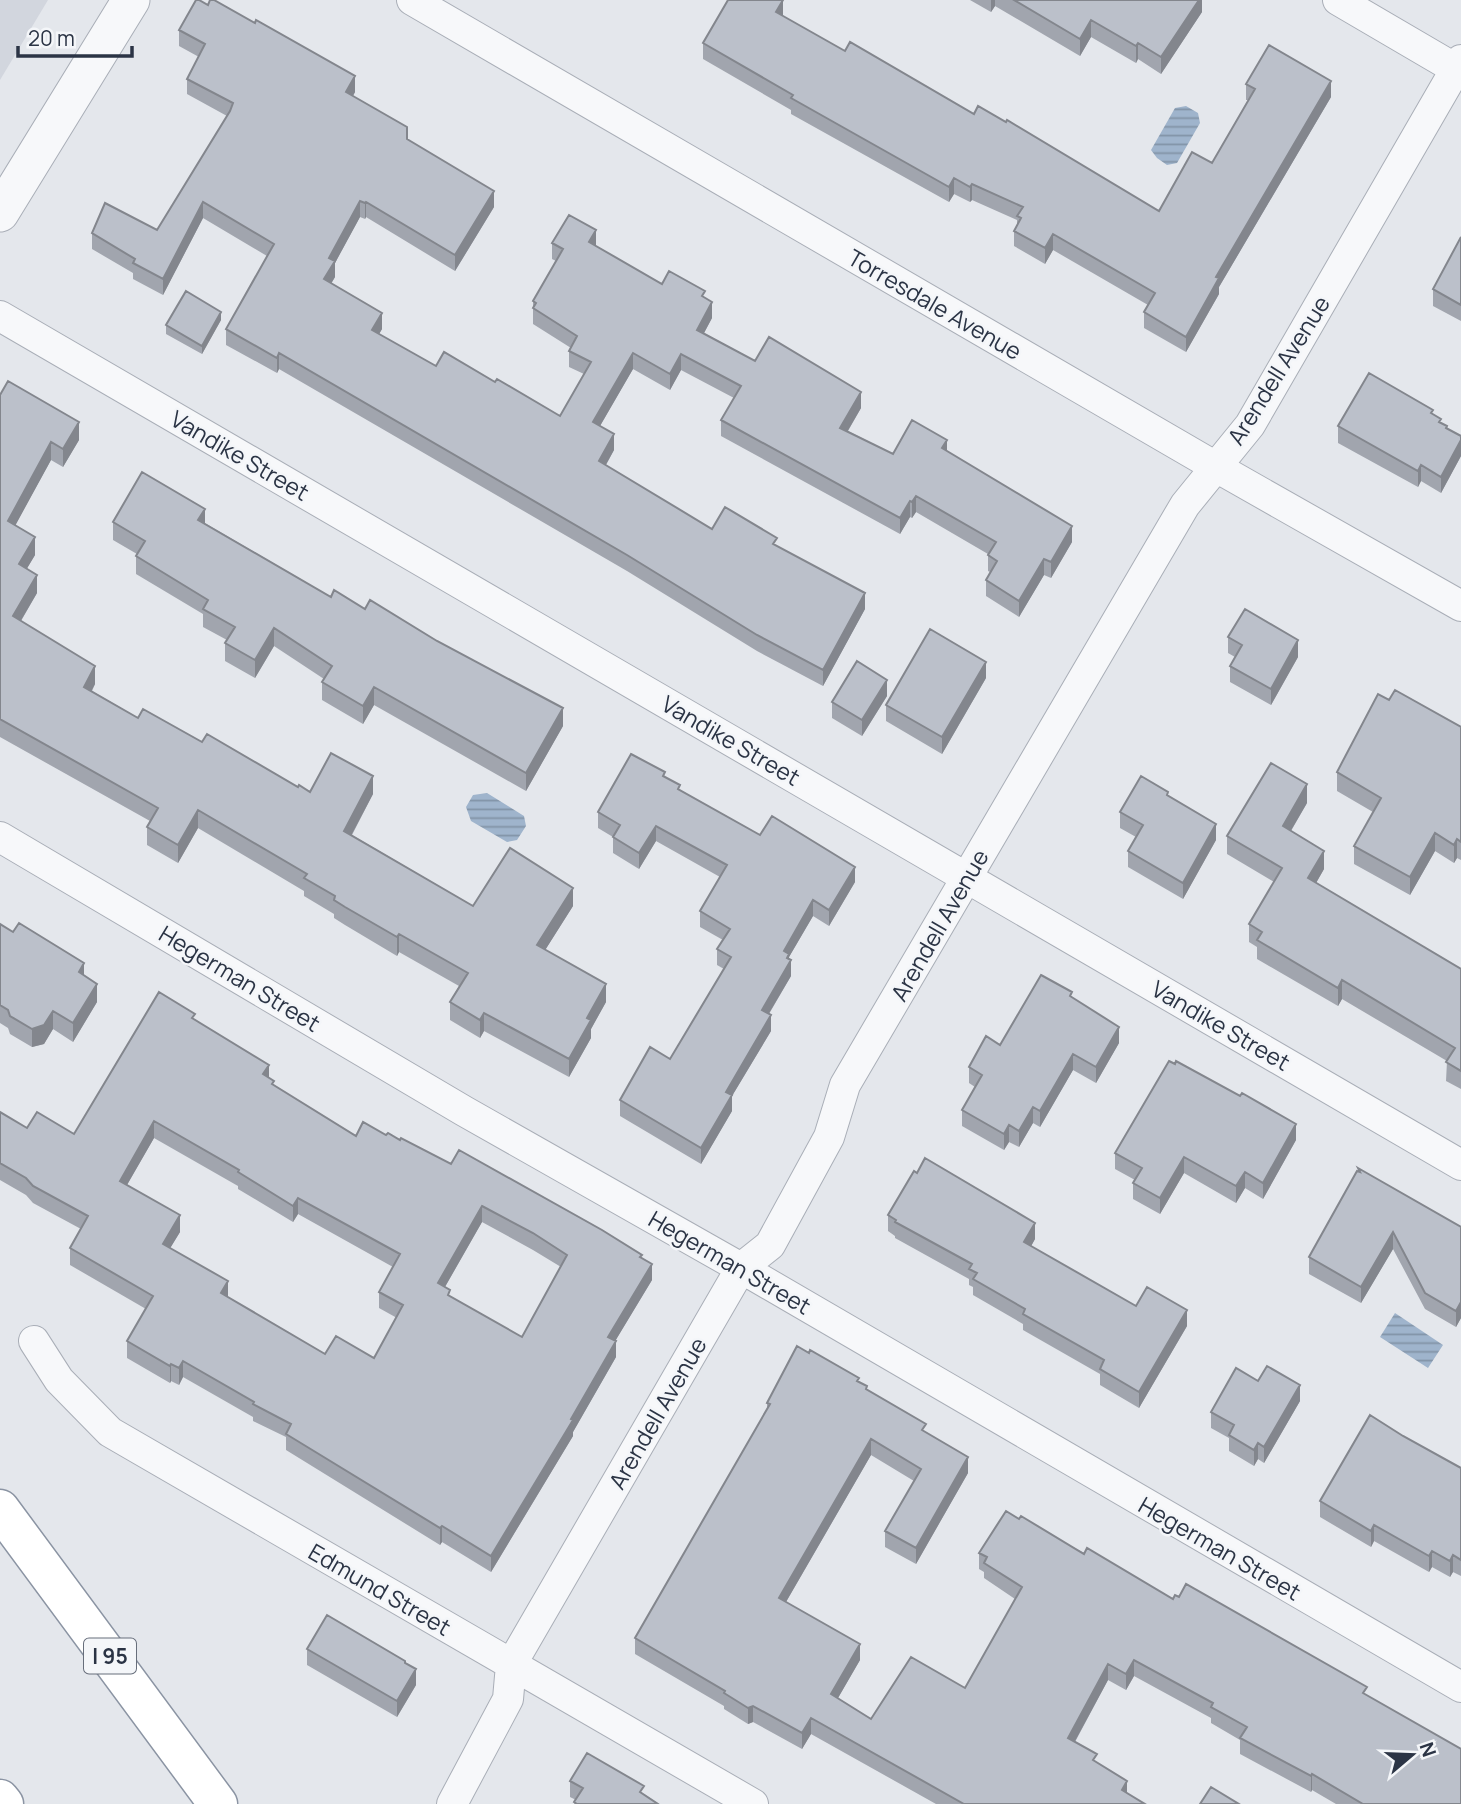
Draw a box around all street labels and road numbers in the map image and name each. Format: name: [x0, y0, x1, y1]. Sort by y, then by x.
street label: Torresdale Avenue: [842, 241, 1028, 367]
street label: Arendell Avenue: [1219, 289, 1337, 451]
street label: Vandike Street: [165, 402, 315, 508]
street label: Vandike Street: [656, 687, 806, 793]
street label: Arendell Avenue: [883, 843, 995, 1007]
street label: Hegerman Street: [153, 917, 327, 1039]
street label: Vandike Street: [1146, 972, 1296, 1078]
street label: Hegerman Street: [643, 1202, 817, 1322]
street label: Arendell Avenue: [601, 1331, 713, 1495]
street label: Hegerman Street: [1133, 1488, 1307, 1608]
street label: Edmund Street: [303, 1535, 457, 1643]
road number: I 95: [84, 1638, 136, 1674]

